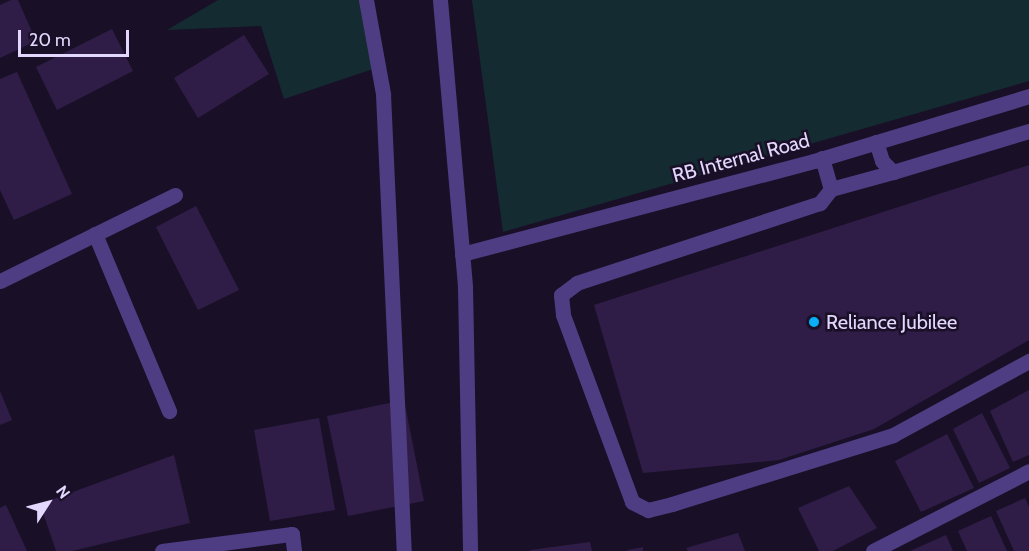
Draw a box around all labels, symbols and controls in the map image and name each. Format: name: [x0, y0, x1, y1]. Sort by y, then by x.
scale bar: [21, 18, 132, 56]
text: 20 m: [29, 29, 71, 51]
street label: RB Internal Road: [670, 128, 812, 188]
place label: Reliance Jubilee: [826, 310, 957, 334]
marker: Reliance Jubilee: [807, 315, 821, 329]
north arrow: [18, 473, 78, 533]
text: N: [52, 482, 74, 502]

